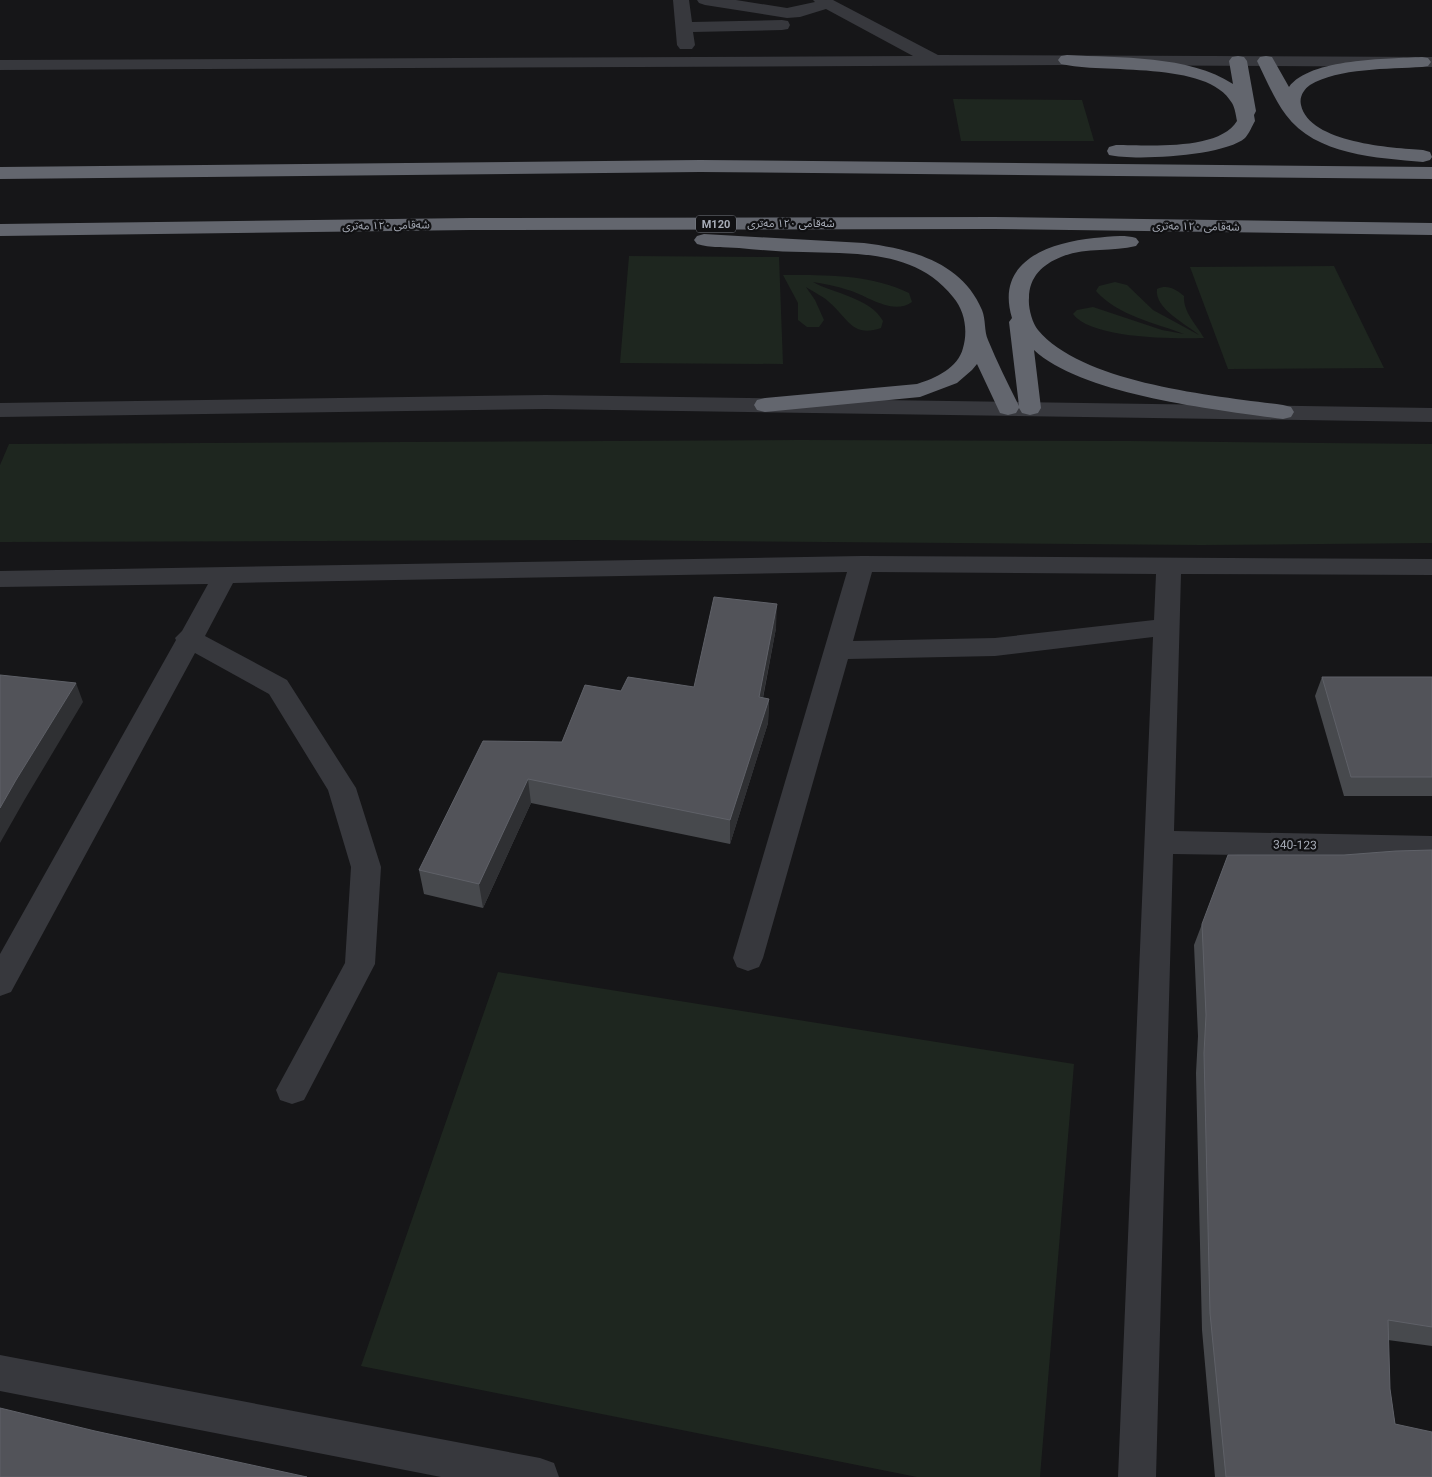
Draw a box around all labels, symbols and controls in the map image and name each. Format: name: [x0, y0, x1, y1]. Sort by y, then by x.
road number: M120: [696, 215, 736, 232]
street label: شەقامی ١٢٠ مەتری: [747, 217, 835, 230]
street label: شەقامی ١٢٠ مەتری: [342, 218, 430, 233]
street label: شەقامی ١٢٠ مەتری: [1152, 219, 1240, 234]
street label: 340-123: [1273, 838, 1317, 852]

